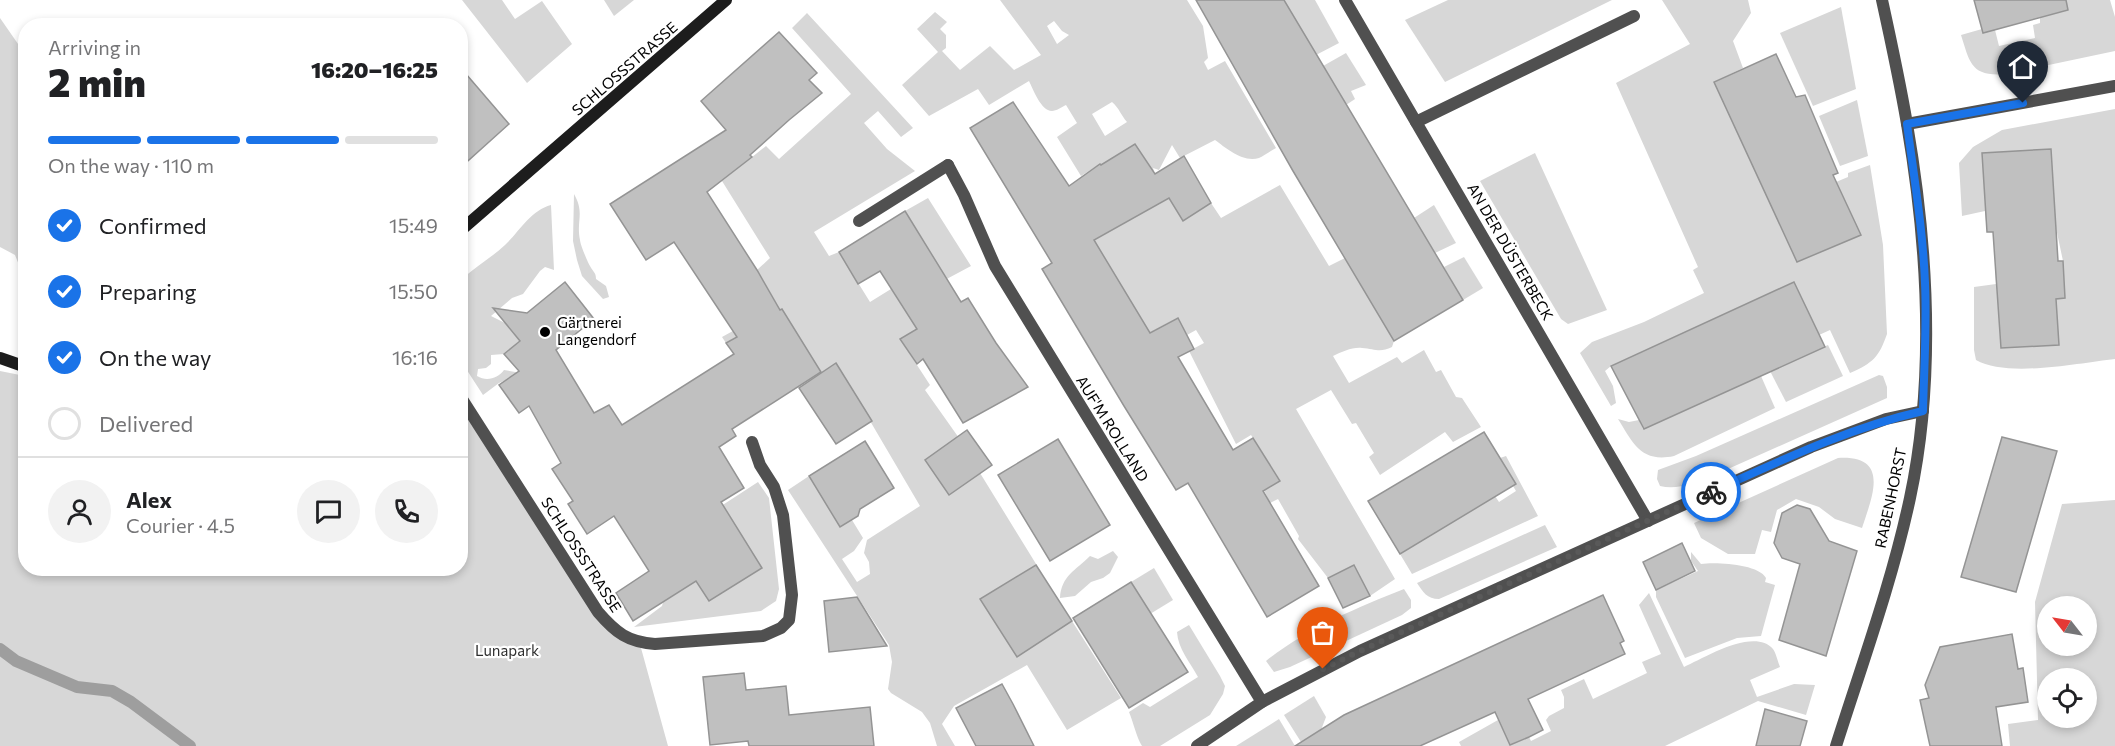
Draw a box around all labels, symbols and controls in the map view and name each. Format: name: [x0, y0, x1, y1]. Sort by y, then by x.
street label: SCHLOSSSTRASSE: [568, 18, 681, 119]
text: Arriving in: [48, 35, 141, 59]
pin: [1997, 41, 2048, 103]
icon: home: [2006, 50, 2039, 83]
text: 16:20–16:25: [311, 56, 438, 83]
text: 2 min: [48, 57, 146, 105]
text: On the way · 110 m: [48, 153, 214, 177]
street label: AN DER DÜSTERBECK: [1464, 180, 1558, 323]
icon: check: [48, 209, 81, 242]
text: Confirmed: [99, 212, 206, 239]
text: 15:49: [389, 213, 438, 237]
icon: check: [48, 275, 81, 308]
text: Preparing: [99, 278, 196, 305]
text: 15:50: [389, 279, 438, 303]
place label: Gärtnerei Langendorf: [557, 313, 636, 348]
marker: Gärtnerei Langendorf: [538, 325, 552, 339]
icon: check: [48, 341, 81, 374]
text: On the way: [99, 344, 211, 371]
text: 16:16: [392, 345, 438, 369]
street label: AUF'M ROLLAND: [1073, 372, 1153, 485]
text: Delivered: [99, 410, 193, 437]
street label: RABENHORST: [1871, 446, 1910, 550]
courier: [1681, 462, 1741, 522]
icon: bike: [1695, 476, 1728, 509]
button: person: [48, 480, 111, 543]
button: chat: [297, 480, 360, 543]
button: phone: [375, 480, 438, 543]
text: Alex: [126, 486, 172, 513]
street label: SCHLOSSSTRASSE: [538, 494, 626, 615]
text: Courier · 4.5: [126, 513, 235, 537]
north arrow: [2037, 596, 2097, 656]
map controls: [2037, 596, 2097, 728]
pin: [1297, 607, 1348, 669]
icon: bag: [1306, 616, 1339, 649]
park label: Lunapark: [475, 641, 539, 659]
button: locate: [2037, 668, 2097, 728]

